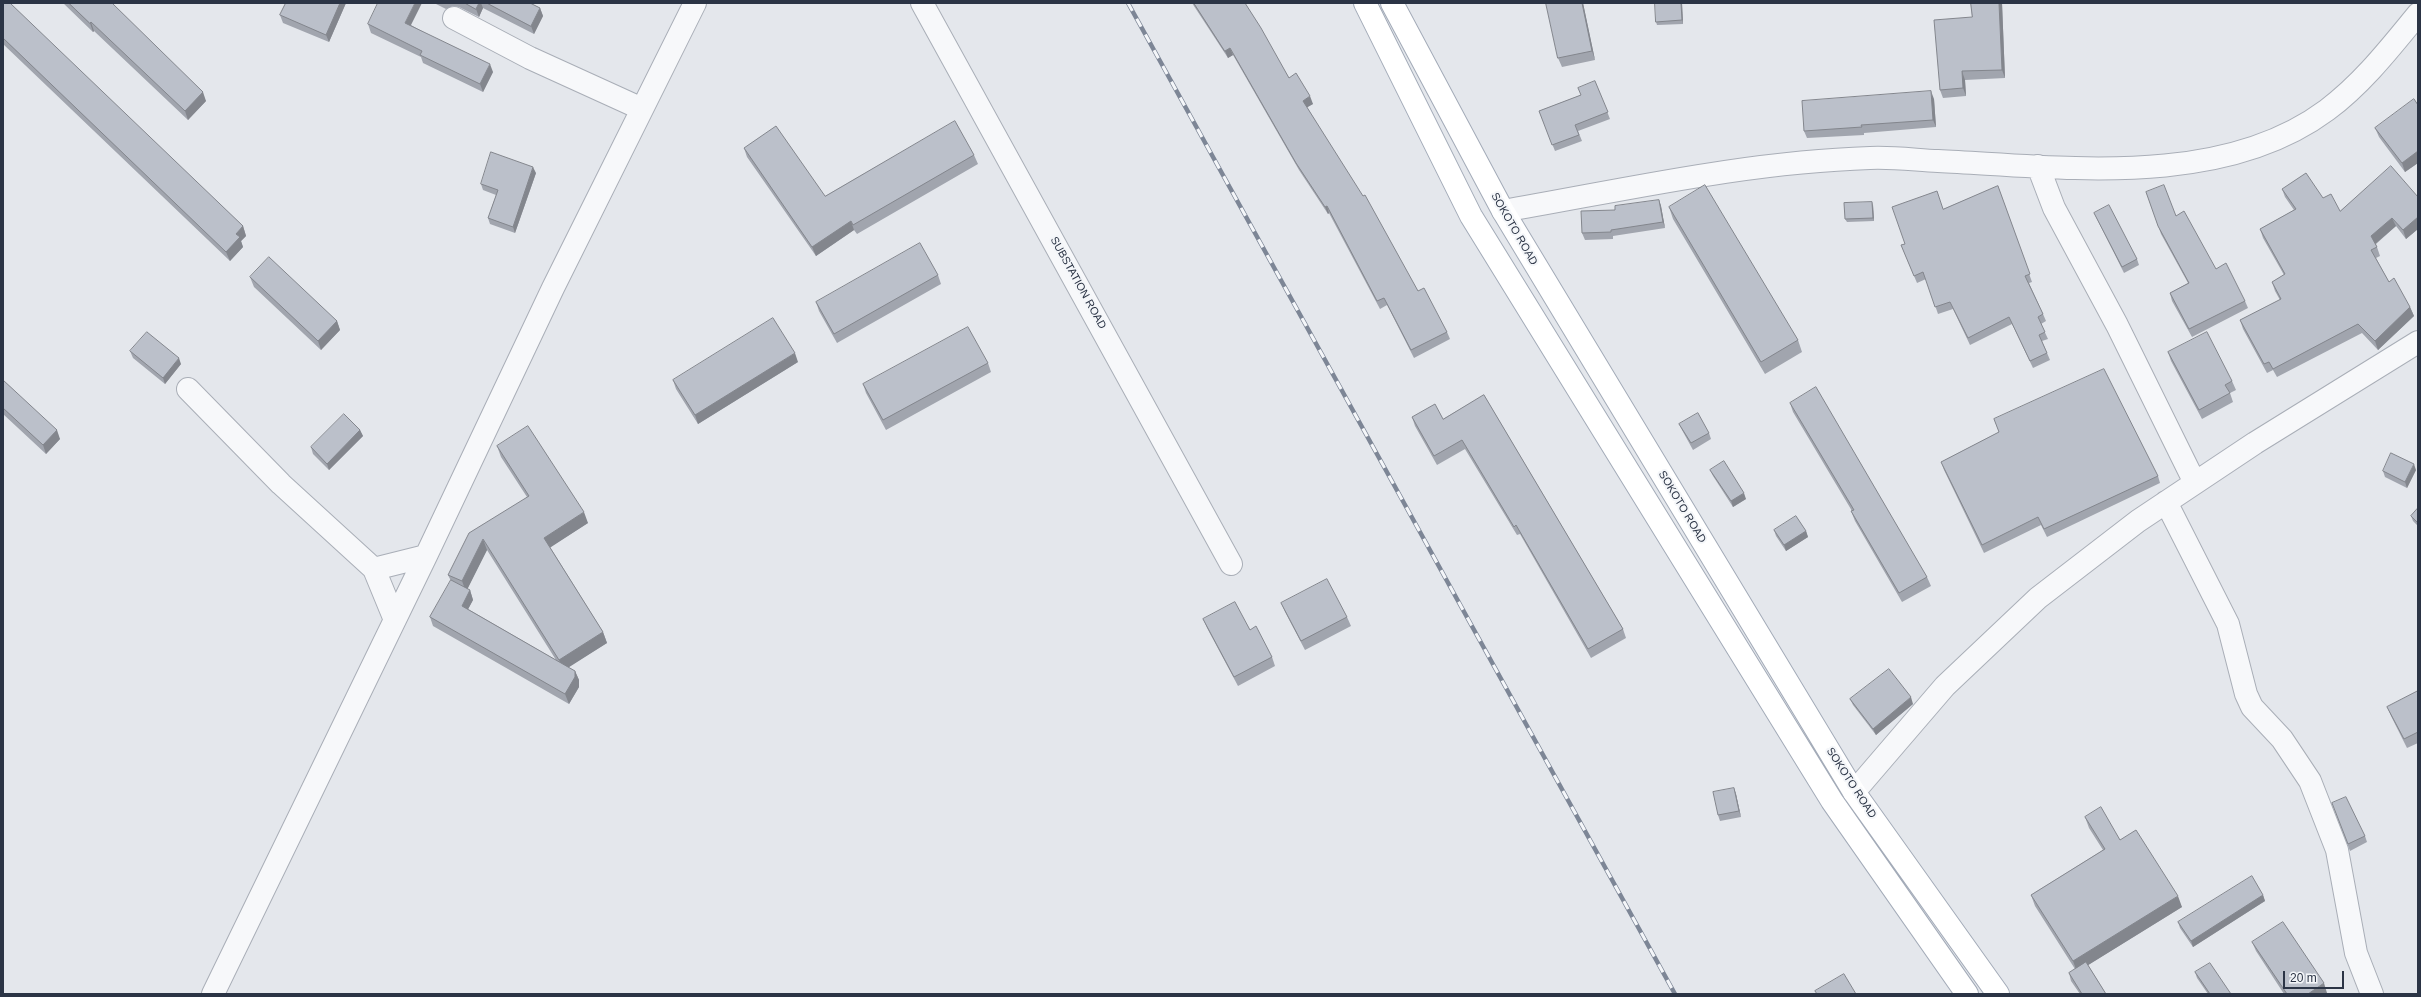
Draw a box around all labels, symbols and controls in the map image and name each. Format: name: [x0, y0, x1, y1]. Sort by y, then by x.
street label: SOKOTO ROAD: [1488, 190, 1540, 268]
street label: SUBSTATION ROAD: [1047, 235, 1109, 331]
street label: SOKOTO ROAD: [1655, 469, 1709, 545]
street label: SOKOTO ROAD: [1823, 745, 1879, 821]
scale bar: [2285, 963, 2346, 989]
text: 20 m: [2290, 971, 2317, 985]

